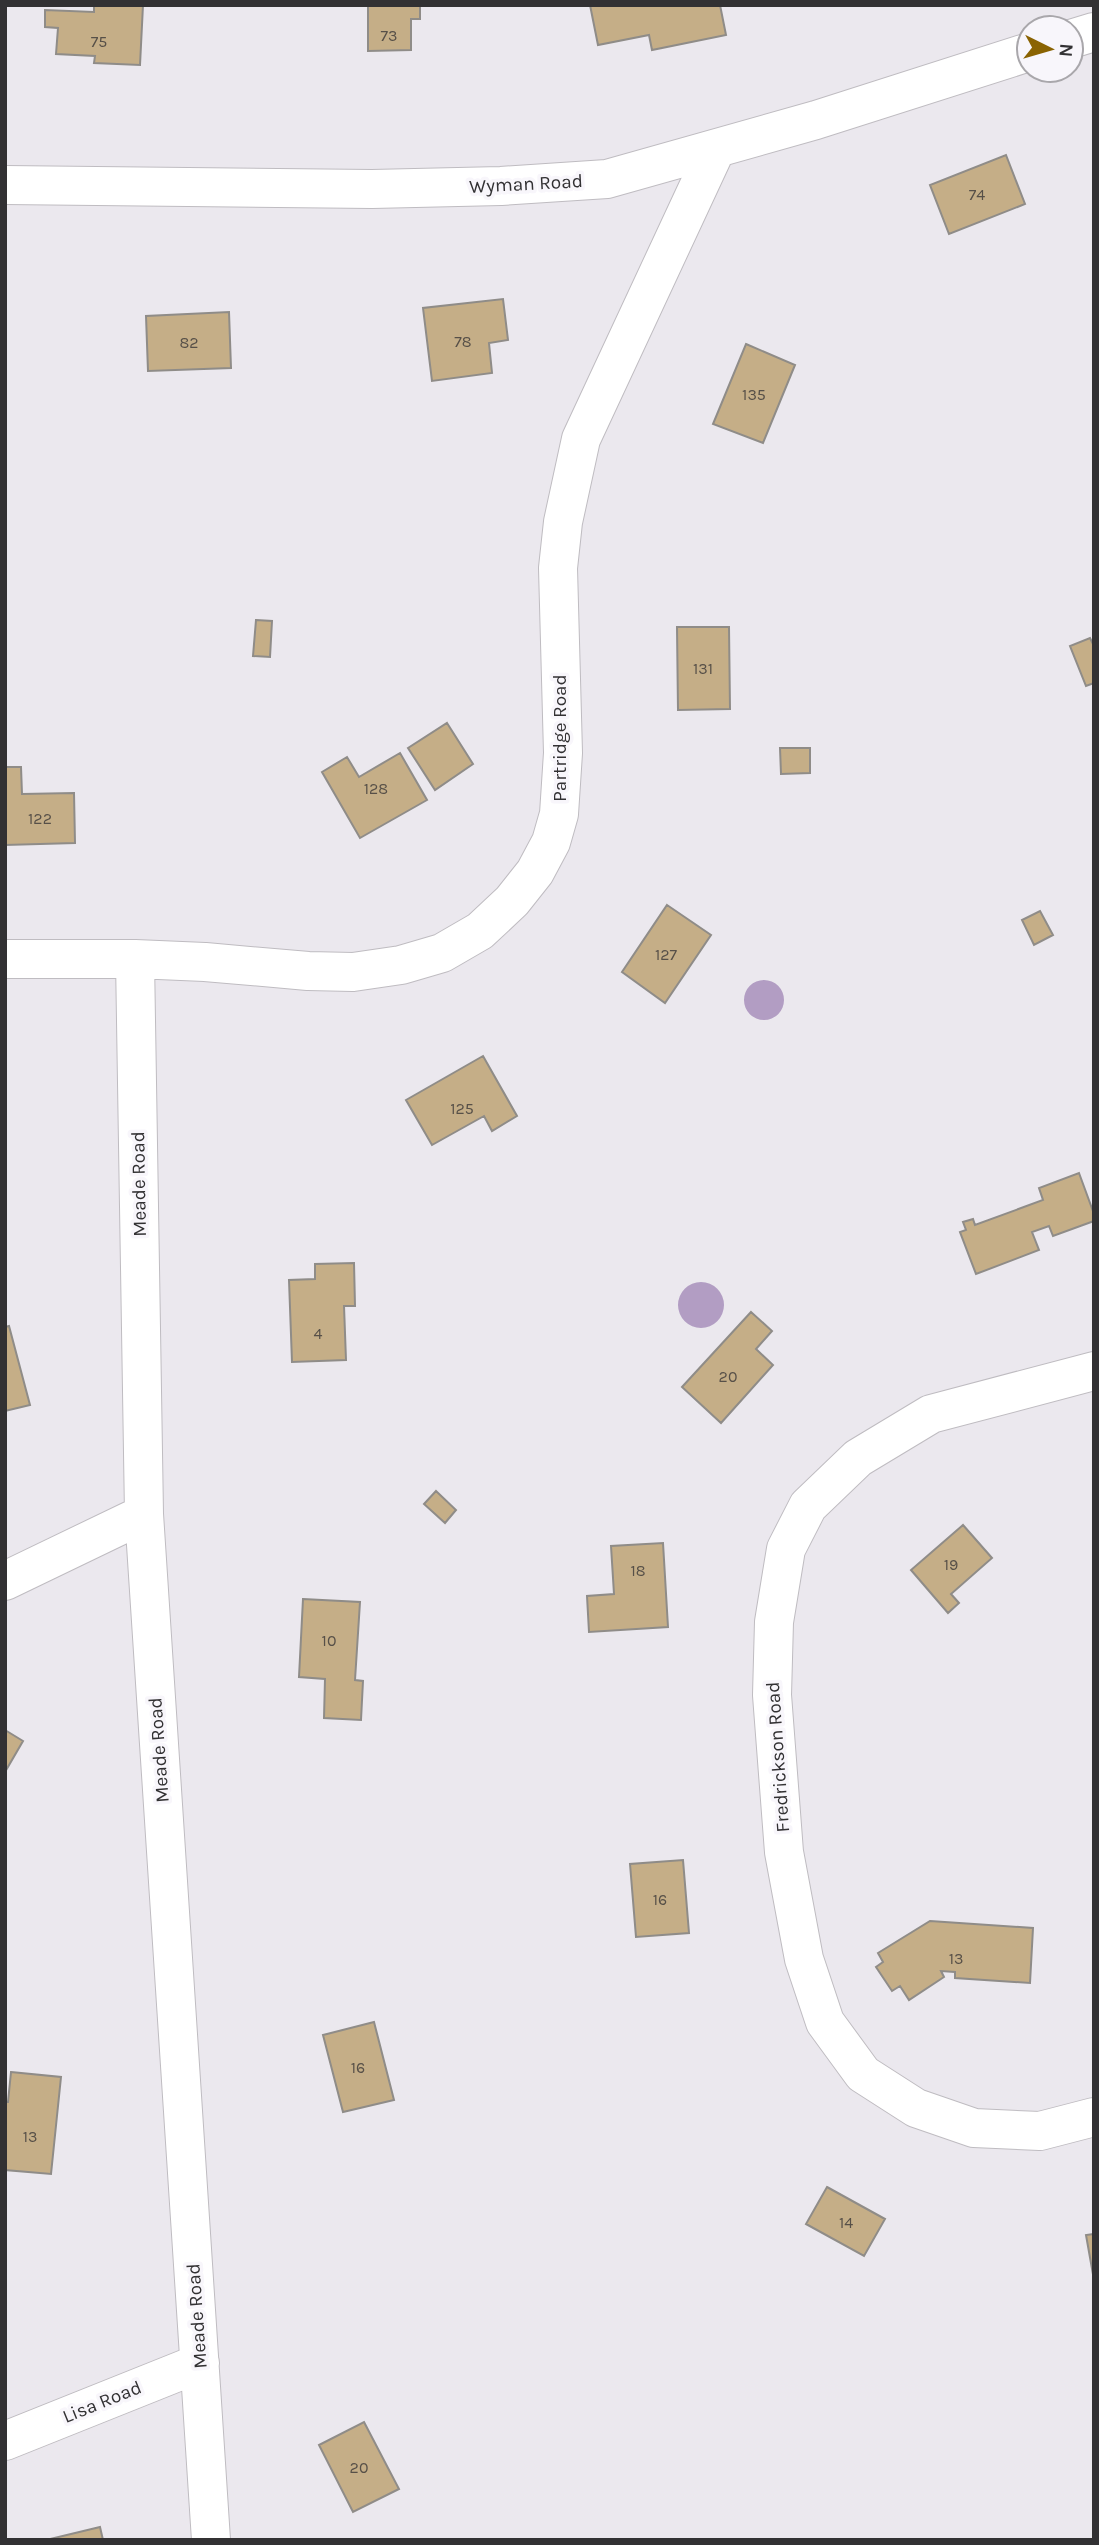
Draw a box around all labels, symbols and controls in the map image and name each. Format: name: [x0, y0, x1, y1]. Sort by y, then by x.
north arrow: [1015, 14, 1085, 84]
house number: 73: [381, 26, 397, 45]
house number: 75: [91, 32, 107, 51]
text: N: [1054, 43, 1077, 58]
street label: Wyman Road: [469, 170, 583, 198]
house number: 74: [969, 185, 985, 204]
house number: 78: [454, 332, 472, 351]
house number: 82: [179, 333, 199, 352]
house number: 135: [742, 385, 766, 404]
house number: 131: [693, 659, 713, 678]
street label: Partridge Road: [549, 674, 571, 802]
house number: 128: [364, 779, 388, 798]
house number: 122: [28, 809, 52, 828]
house number: 127: [655, 945, 678, 964]
house number: 125: [450, 1099, 474, 1118]
street label: Meade Road: [127, 1131, 151, 1237]
house number: 4: [314, 1324, 323, 1343]
house number: 20: [719, 1367, 737, 1386]
house number: 19: [944, 1555, 958, 1574]
house number: 18: [630, 1561, 646, 1580]
house number: 10: [322, 1631, 336, 1650]
street label: Fredrickson Road: [762, 1681, 794, 1833]
street label: Meade Road: [144, 1697, 174, 1803]
house number: 16: [653, 1890, 667, 1909]
house number: 13: [949, 1949, 963, 1968]
house number: 16: [351, 2058, 365, 2077]
house number: 13: [23, 2127, 37, 2146]
house number: 14: [839, 2213, 853, 2232]
street label: Meade Road: [182, 2263, 212, 2369]
street label: Lisa Road: [59, 2376, 145, 2428]
house number: 20: [350, 2458, 368, 2477]

